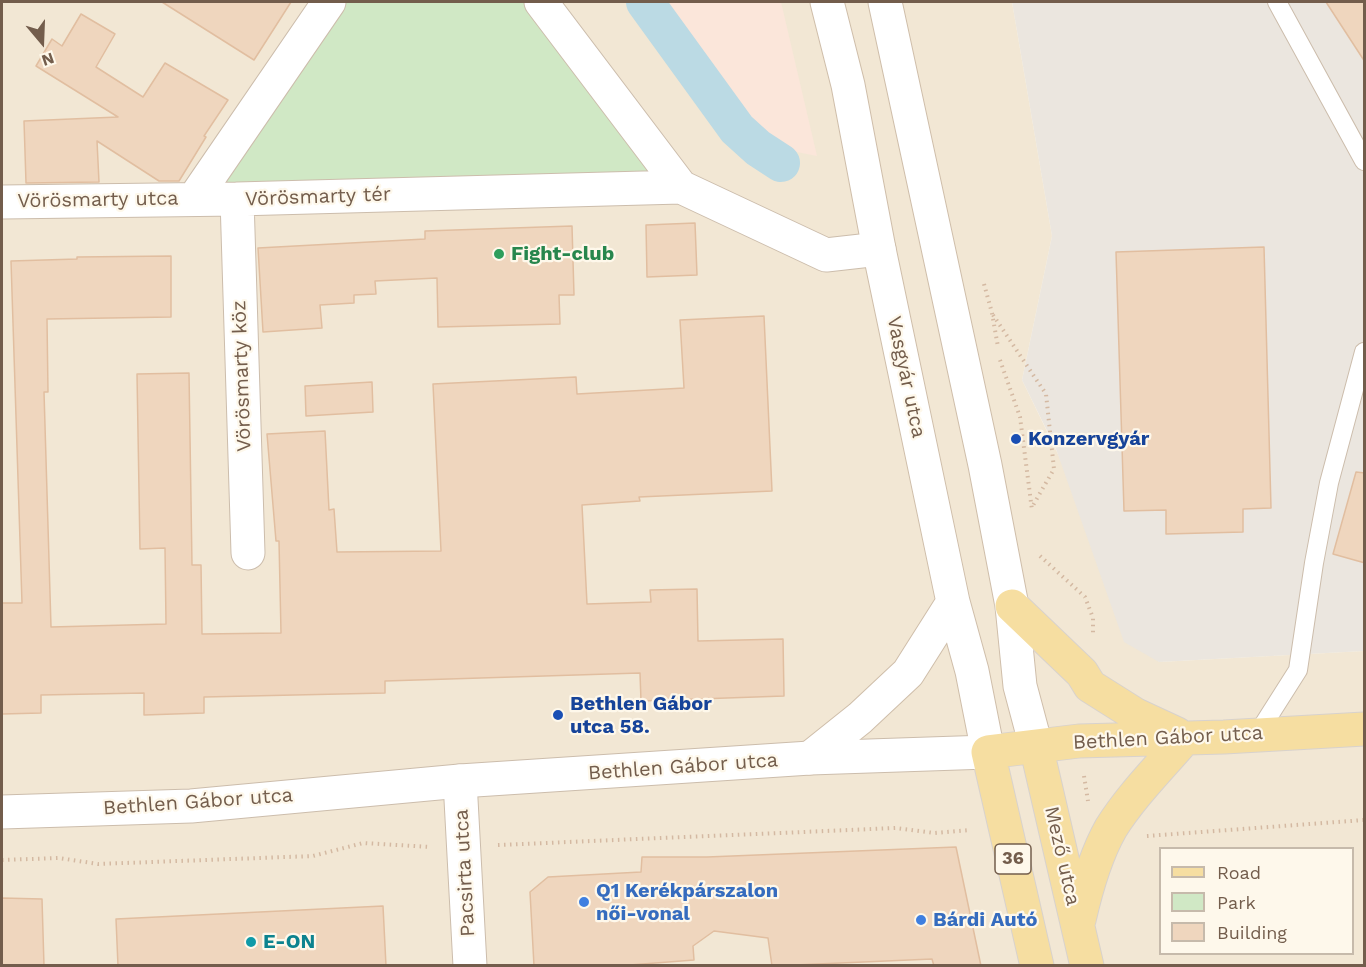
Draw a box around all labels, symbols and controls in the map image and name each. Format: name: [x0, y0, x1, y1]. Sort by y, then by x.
north arrow: [12, 12, 72, 72]
text: N: [39, 49, 57, 70]
street label: Vörösmarty tér: [245, 182, 391, 212]
street label: Vörösmarty utca: [17, 187, 179, 213]
place label: Fight-club: [511, 242, 614, 266]
marker: Fight-club: [492, 247, 506, 261]
street label: Vörösmarty köz: [227, 300, 257, 452]
street label: Vasgyár utca: [881, 314, 931, 440]
place label: Konzervgyár: [1028, 427, 1149, 451]
marker: Konzervgyár: [1009, 432, 1023, 446]
place label: Bethlen Gábor utca 58.: [570, 692, 712, 739]
marker: Bethlen Gábor utca 58.: [551, 708, 565, 722]
street label: Bethlen Gábor utca: [1072, 721, 1264, 755]
street label: Bethlen Gábor utca: [587, 748, 779, 786]
street label: Bethlen Gábor utca: [102, 783, 294, 821]
street label: Mező utca: [1039, 804, 1085, 908]
street label: Pacsirta utca: [450, 809, 480, 937]
road number: 36: [995, 844, 1031, 874]
legend: [1159, 847, 1354, 955]
text: Road: [1217, 862, 1261, 883]
place label: Q1 Kerékpárszalon női-vonal: [596, 879, 778, 926]
text: Park: [1217, 892, 1256, 913]
marker: Q1 Kerékpárszalon női-vonal: [577, 895, 591, 909]
place label: Bárdi Autó: [933, 908, 1037, 932]
marker: Bárdi Autó: [914, 913, 928, 927]
text: Building: [1217, 922, 1287, 943]
place label: E-ON: [263, 930, 315, 954]
marker: E-ON: [244, 935, 258, 949]

